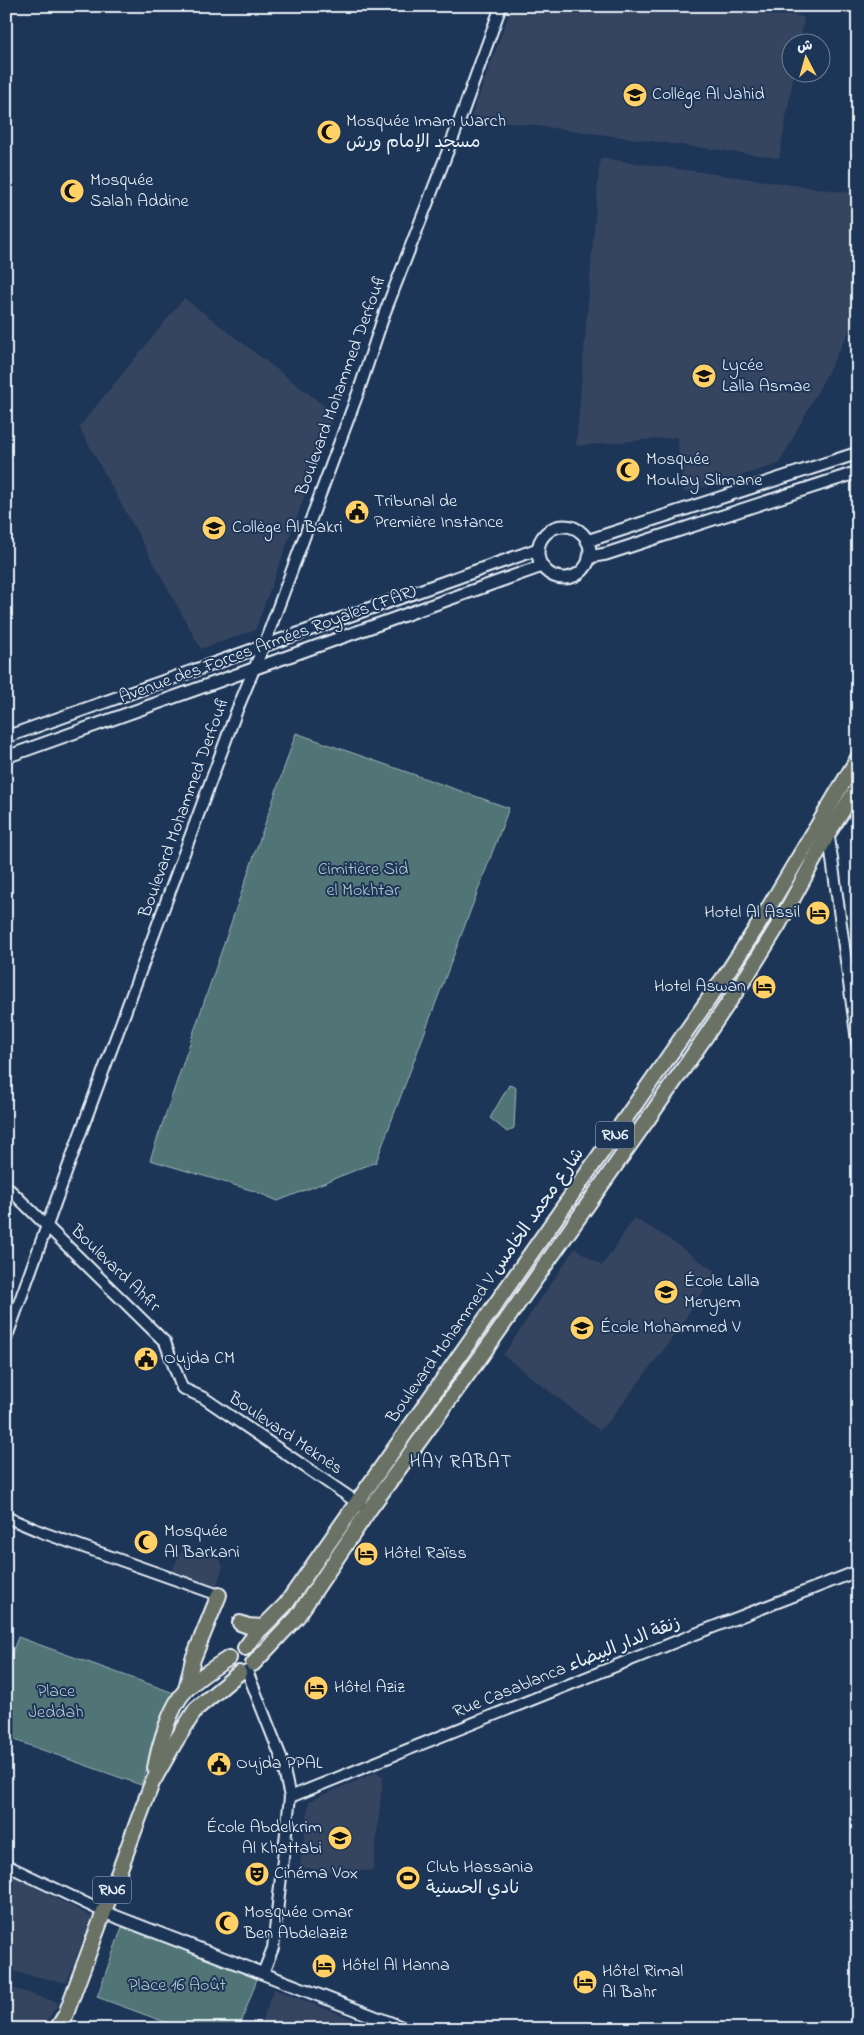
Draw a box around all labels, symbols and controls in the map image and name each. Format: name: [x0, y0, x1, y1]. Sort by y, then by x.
north arrow: [782, 32, 832, 82]
text: ش: [796, 35, 814, 58]
school or university icon: Collège Al Jahid: [622, 82, 648, 108]
place label: Collège Al Jahid: [652, 82, 765, 109]
place label: Mosquée Imam Warch مسجد الإمام ورش: [346, 109, 506, 156]
mosque icon: Mosquée Imam Warch مسجد الإمام ورش: [316, 119, 342, 145]
place label: Mosquée Salah Addine: [90, 168, 190, 215]
mosque icon: Mosquée Salah Addine: [59, 178, 85, 204]
street label: Boulevard Mohammed Derfoufi: [289, 271, 394, 500]
place label: Lycée Lalla Asmae: [722, 353, 812, 400]
school or university icon: Lycée Lalla Asmae: [691, 363, 717, 389]
place label: Mosquée Moulay Slimane: [646, 447, 763, 494]
mosque icon: Mosquée Moulay Slimane: [615, 457, 641, 483]
place label: Tribunal de Première Instance: [374, 489, 504, 536]
public building icon: Tribunal de Première Instance: [344, 499, 370, 525]
school or university icon: Collège Al Bakri: [201, 515, 227, 541]
place label: Collège Al Bakri: [232, 515, 343, 542]
street label: Avenue des Forces Armées Royales (FAR): [116, 579, 420, 711]
street label: Boulevard Mohammed Derfoufi: [132, 693, 237, 922]
park label: Cimitière Sid el Mokhtar: [318, 857, 408, 904]
place label: Hotel Al Assil: [704, 900, 800, 926]
hotel icon: Hotel Al Assil: [805, 900, 831, 926]
place label: Hotel Aswan: [654, 974, 746, 1000]
hotel icon: Hotel Aswan: [751, 974, 777, 1000]
road number: RN6: [596, 1122, 634, 1148]
street label: Boulevard Mohammed V شارع محمد الخامس: [380, 1143, 591, 1430]
street label: Boulevard Ahfir: [63, 1218, 166, 1319]
place label: École Lalla Meryem: [684, 1269, 759, 1316]
school or university icon: École Lalla Meryem: [653, 1279, 679, 1305]
school or university icon: École Mohammed V: [569, 1315, 595, 1341]
place label: École Mohammed V: [600, 1315, 741, 1341]
public building icon: Oujda CM: [133, 1346, 159, 1372]
place label: Oujda CM: [164, 1346, 235, 1372]
street label: Boulevard Meknès: [222, 1386, 347, 1482]
district label: HAY RABAT: [410, 1449, 512, 1476]
place label: Mosquée Al Barkani: [164, 1519, 240, 1566]
mosque icon: Mosquée Al Barkani: [133, 1529, 159, 1555]
hotel icon: Hôtel Raïss: [353, 1541, 379, 1567]
place label: Hôtel Raïss: [384, 1541, 467, 1567]
street label: Rue Casablanca زنقة الدار البيضاء: [449, 1610, 685, 1726]
hotel icon: Hôtel Aziz: [303, 1675, 329, 1701]
place label: Hôtel Aziz: [334, 1675, 405, 1701]
park label: Place Jeddah: [28, 1679, 84, 1726]
public building icon: Oujda PPAL: [206, 1751, 232, 1777]
place label: Oujda PPAL: [236, 1751, 323, 1777]
place label: École Abdelkrim Al Khattabi: [206, 1815, 322, 1862]
school or university icon: École Abdelkrim Al Khattabi: [327, 1825, 353, 1851]
place label: Club Hassania نادي الحسنية: [426, 1855, 533, 1902]
theatre icon: Cinéma Vox: [244, 1861, 270, 1887]
place label: Cinéma Vox: [274, 1861, 358, 1887]
sports icon: Club Hassania نادي الحسنية: [395, 1865, 421, 1891]
road number: RN6: [93, 1876, 131, 1904]
place label: Mosquée Omar Ben Abdelaziz: [243, 1900, 353, 1947]
mosque icon: Mosquée Omar Ben Abdelaziz: [214, 1910, 240, 1936]
hotel icon: Hôtel Al Hanna: [311, 1953, 337, 1979]
place label: Hôtel Al Hanna: [342, 1953, 450, 1979]
place label: Hôtel Rimal Al Bahr: [602, 1959, 683, 2006]
hotel icon: Hôtel Rimal Al Bahr: [572, 1969, 598, 1995]
park label: Place 16 Août: [128, 1973, 226, 1999]

